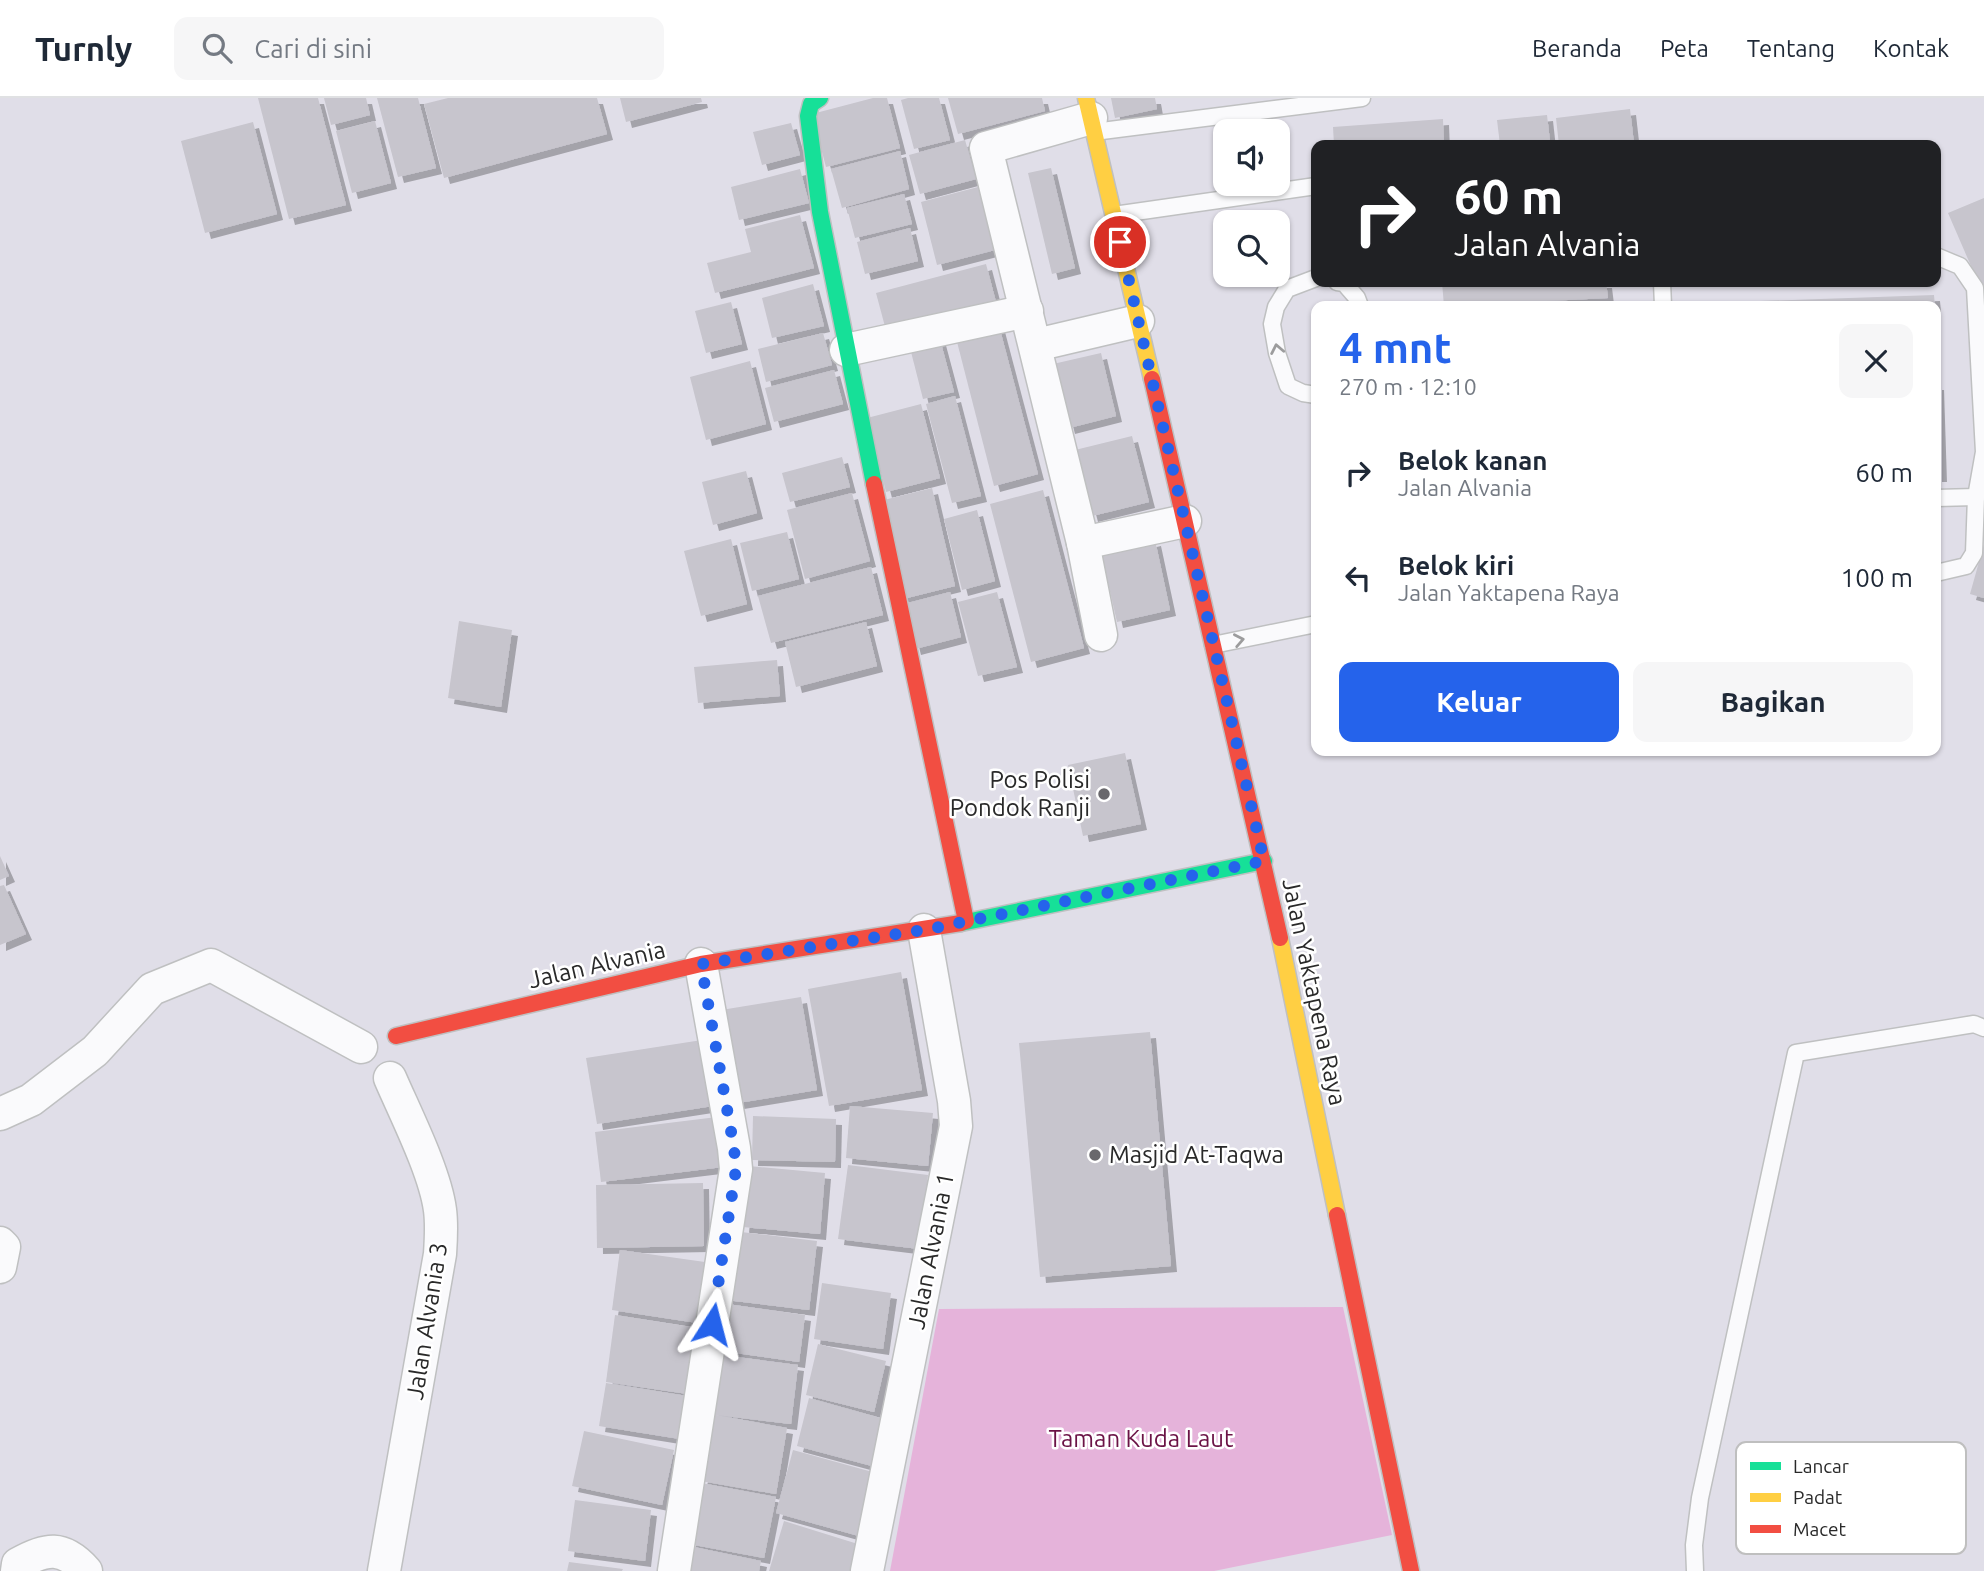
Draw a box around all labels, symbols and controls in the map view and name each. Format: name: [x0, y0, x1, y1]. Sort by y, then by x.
search box: [174, 17, 664, 80]
icon: search: [198, 29, 236, 67]
text: Turnly: [35, 30, 132, 67]
text: Cari di sini: [254, 34, 372, 63]
text: Beranda: [1532, 35, 1622, 62]
text: Peta: [1660, 35, 1709, 62]
text: Tentang: [1747, 35, 1835, 62]
text: Kontak: [1873, 35, 1949, 62]
map controls: [1213, 119, 1290, 287]
button: sound: [1213, 119, 1290, 196]
icon: right: [1339, 168, 1430, 259]
text: 60 m: [1454, 168, 1563, 223]
button: search: [1213, 210, 1290, 287]
pin: [1090, 212, 1150, 272]
icon: arrive: [1101, 223, 1139, 261]
text: Jalan Alvania: [1454, 226, 1640, 262]
text: 4 mnt: [1339, 324, 1452, 371]
button: close: [1839, 324, 1913, 398]
one-way arrow: [1270, 343, 1285, 355]
text: 270 m · 12:10: [1339, 374, 1477, 399]
text: Belok kanan: [1398, 446, 1548, 475]
icon: right: [1339, 454, 1377, 492]
text: 60 m: [1855, 458, 1913, 487]
text: Jalan Alvania: [1398, 475, 1532, 500]
text: Belok kiri: [1398, 551, 1514, 580]
icon: left: [1339, 559, 1377, 597]
text: 100 m: [1841, 563, 1913, 592]
text: Jalan Yaktapena Raya: [1398, 580, 1620, 605]
one-way arrow: [1233, 633, 1245, 648]
button: Keluar: [1339, 662, 1619, 742]
button: Bagikan: [1633, 662, 1913, 742]
place label: Pos Polisi Pondok Ranji: [950, 766, 1090, 821]
marker: Pos Polisi Pondok Ranji: [1096, 786, 1112, 802]
street label: Jalan Yaktapena Raya: [1277, 876, 1352, 1108]
street label: Jalan Alvania: [526, 936, 668, 993]
place label: Masjid At-Taqwa: [1109, 1141, 1284, 1168]
marker: Masjid At-Taqwa: [1087, 1147, 1103, 1163]
street label: Jalan Alvania 1: [902, 1170, 959, 1331]
street label: Jalan Alvania 3: [401, 1240, 452, 1401]
position arrow: [675, 1287, 749, 1361]
park label: Taman Kuda Laut: [1049, 1425, 1234, 1452]
legend: [1736, 1442, 1966, 1554]
text: Lancar: [1793, 1455, 1849, 1477]
text: Padat: [1793, 1486, 1843, 1508]
text: Macet: [1793, 1518, 1847, 1540]

